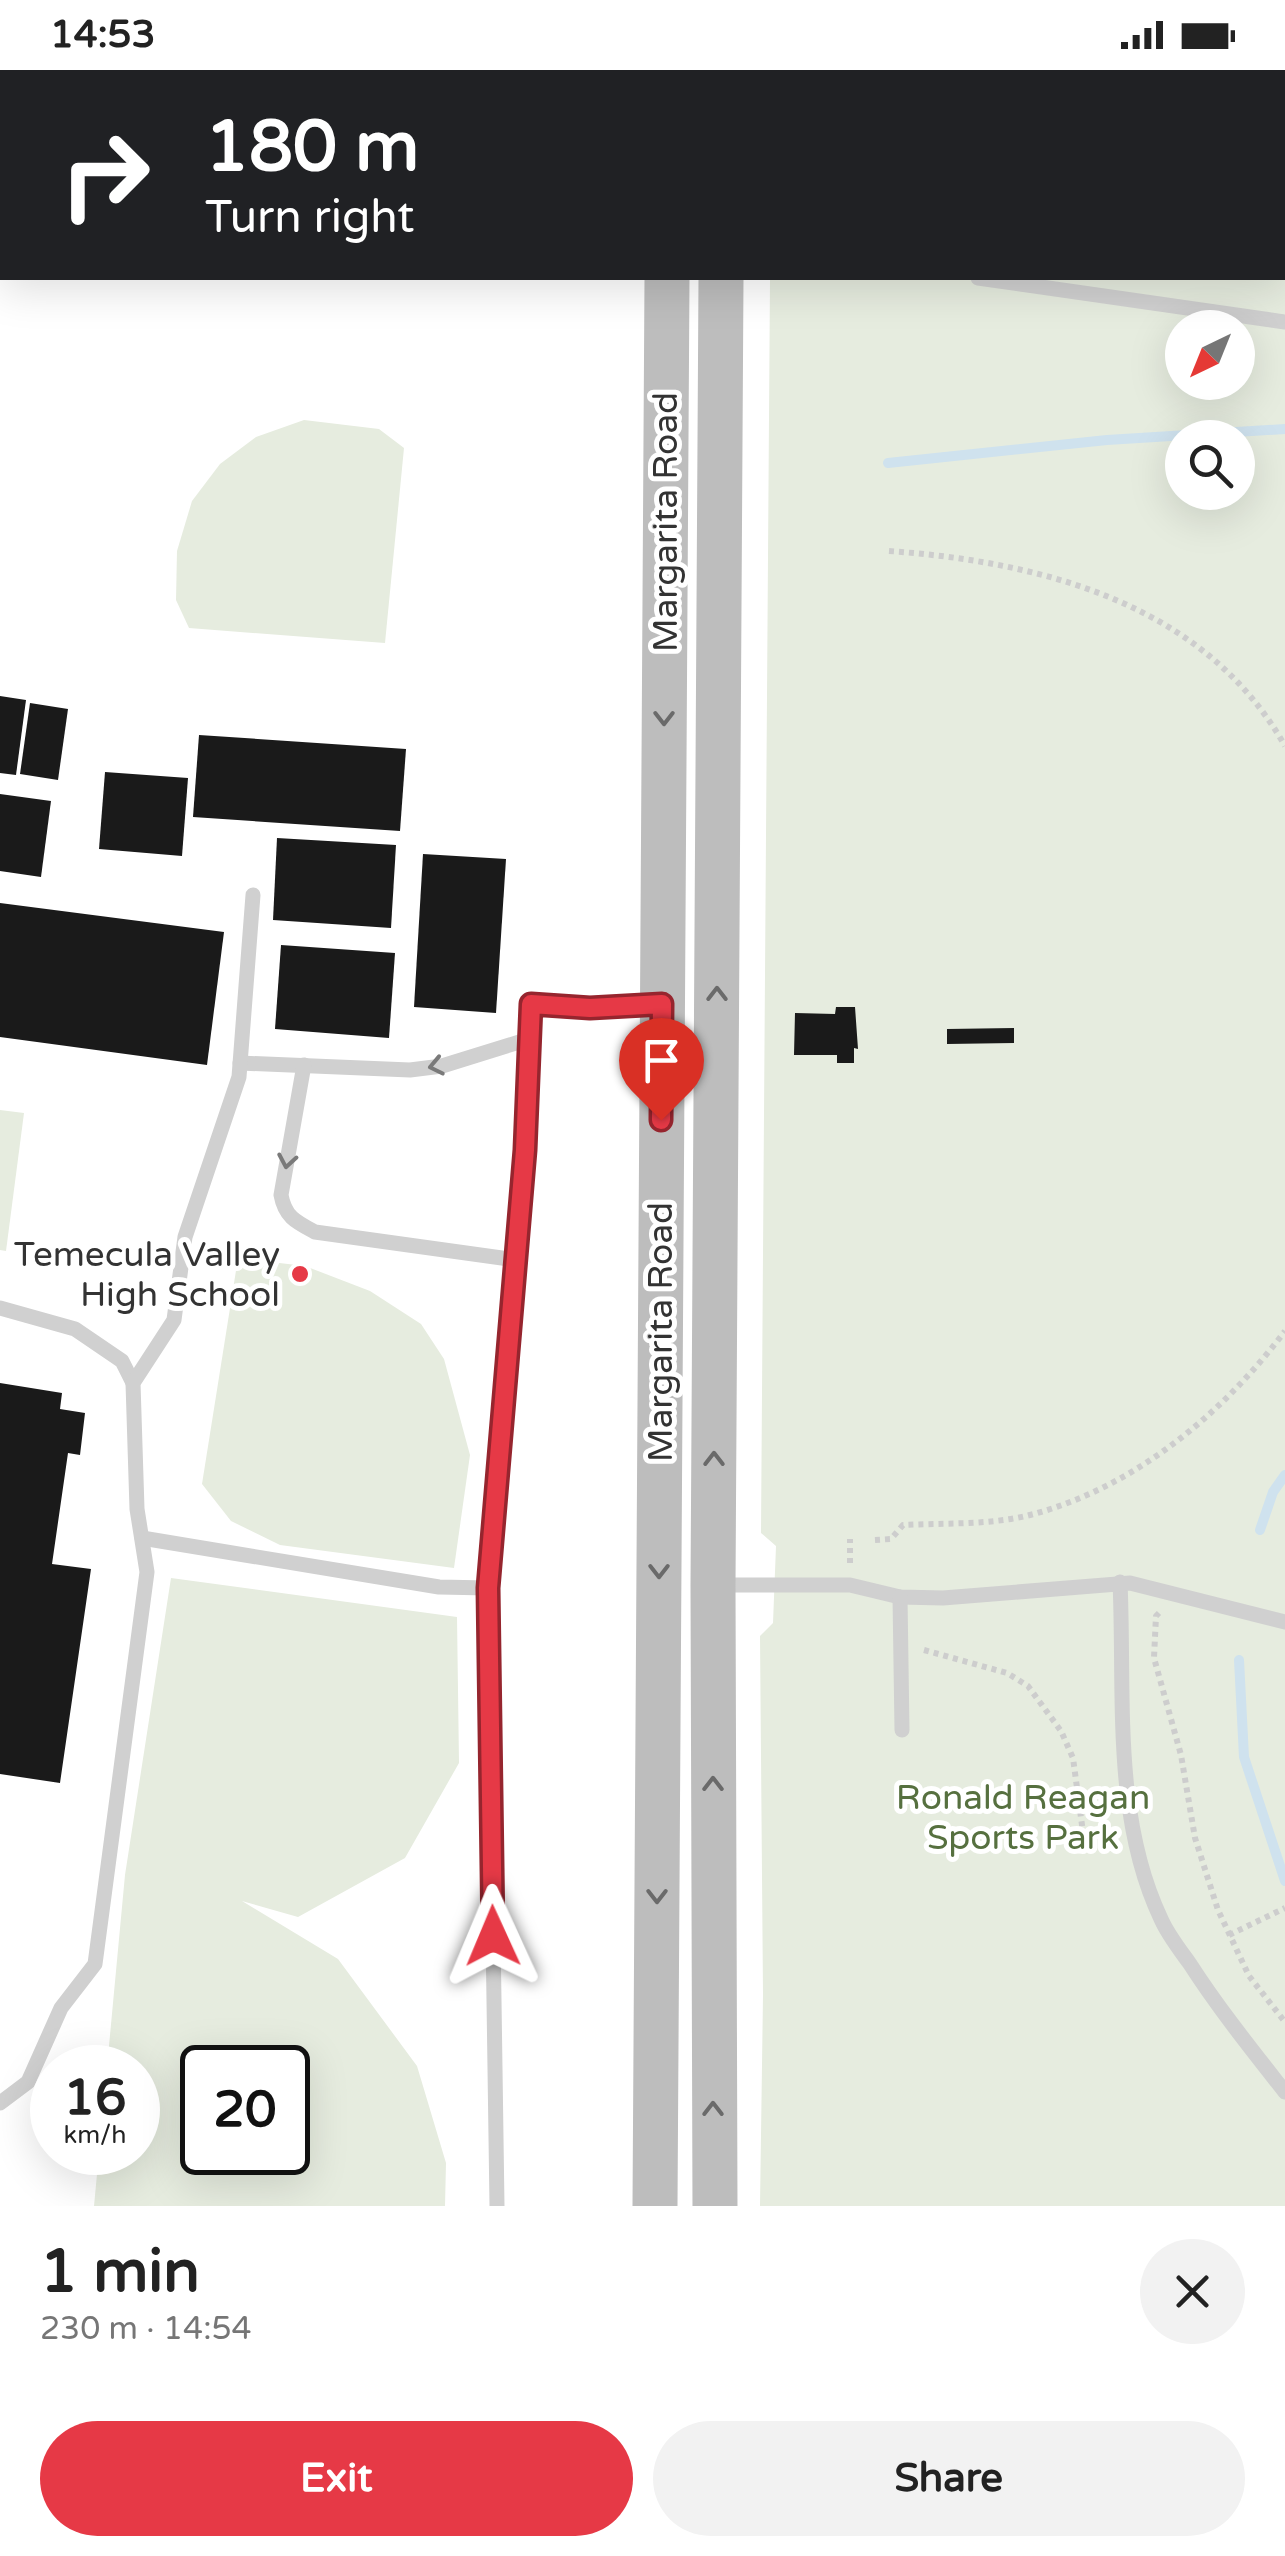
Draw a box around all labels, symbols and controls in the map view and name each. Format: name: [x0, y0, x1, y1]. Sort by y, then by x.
text: 14:53: [50, 12, 155, 58]
text: 180 m: [205, 106, 419, 190]
icon: right: [40, 110, 170, 240]
text: Turn right: [205, 191, 414, 245]
north arrow: [1165, 310, 1255, 400]
map controls: [1165, 310, 1255, 510]
street label: Margarita Road: [645, 392, 687, 652]
button: search: [1165, 420, 1255, 510]
one-way arrow: [653, 712, 675, 727]
one-way arrow: [706, 985, 728, 1000]
pin: [619, 1018, 704, 1121]
icon: arrive: [634, 1033, 689, 1088]
one-way arrow: [428, 1054, 445, 1075]
one-way arrow: [277, 1152, 298, 1169]
street label: Margarita Road: [640, 1202, 682, 1462]
place label: Temecula Valley High School: [14, 1234, 280, 1316]
marker: Temecula Valley High School: [289, 1263, 311, 1285]
one-way arrow: [703, 1450, 725, 1466]
one-way arrow: [648, 1563, 669, 1579]
one-way arrow: [702, 1775, 724, 1790]
park label: Ronald Reagan Sports Park: [896, 1777, 1150, 1859]
position arrow: [441, 1884, 545, 1988]
one-way arrow: [646, 1888, 668, 1904]
speed limit sign: 20: [180, 2045, 310, 2175]
text: 16: [64, 2068, 126, 2128]
one-way arrow: [702, 2100, 724, 2116]
text: km/h: [64, 2120, 126, 2150]
text: 1 min: [40, 2236, 200, 2308]
button: close: [1140, 2239, 1245, 2344]
text: 230 m · 14:54: [40, 2310, 252, 2348]
button: Exit: [40, 2421, 633, 2536]
button: Share: [653, 2421, 1245, 2536]

